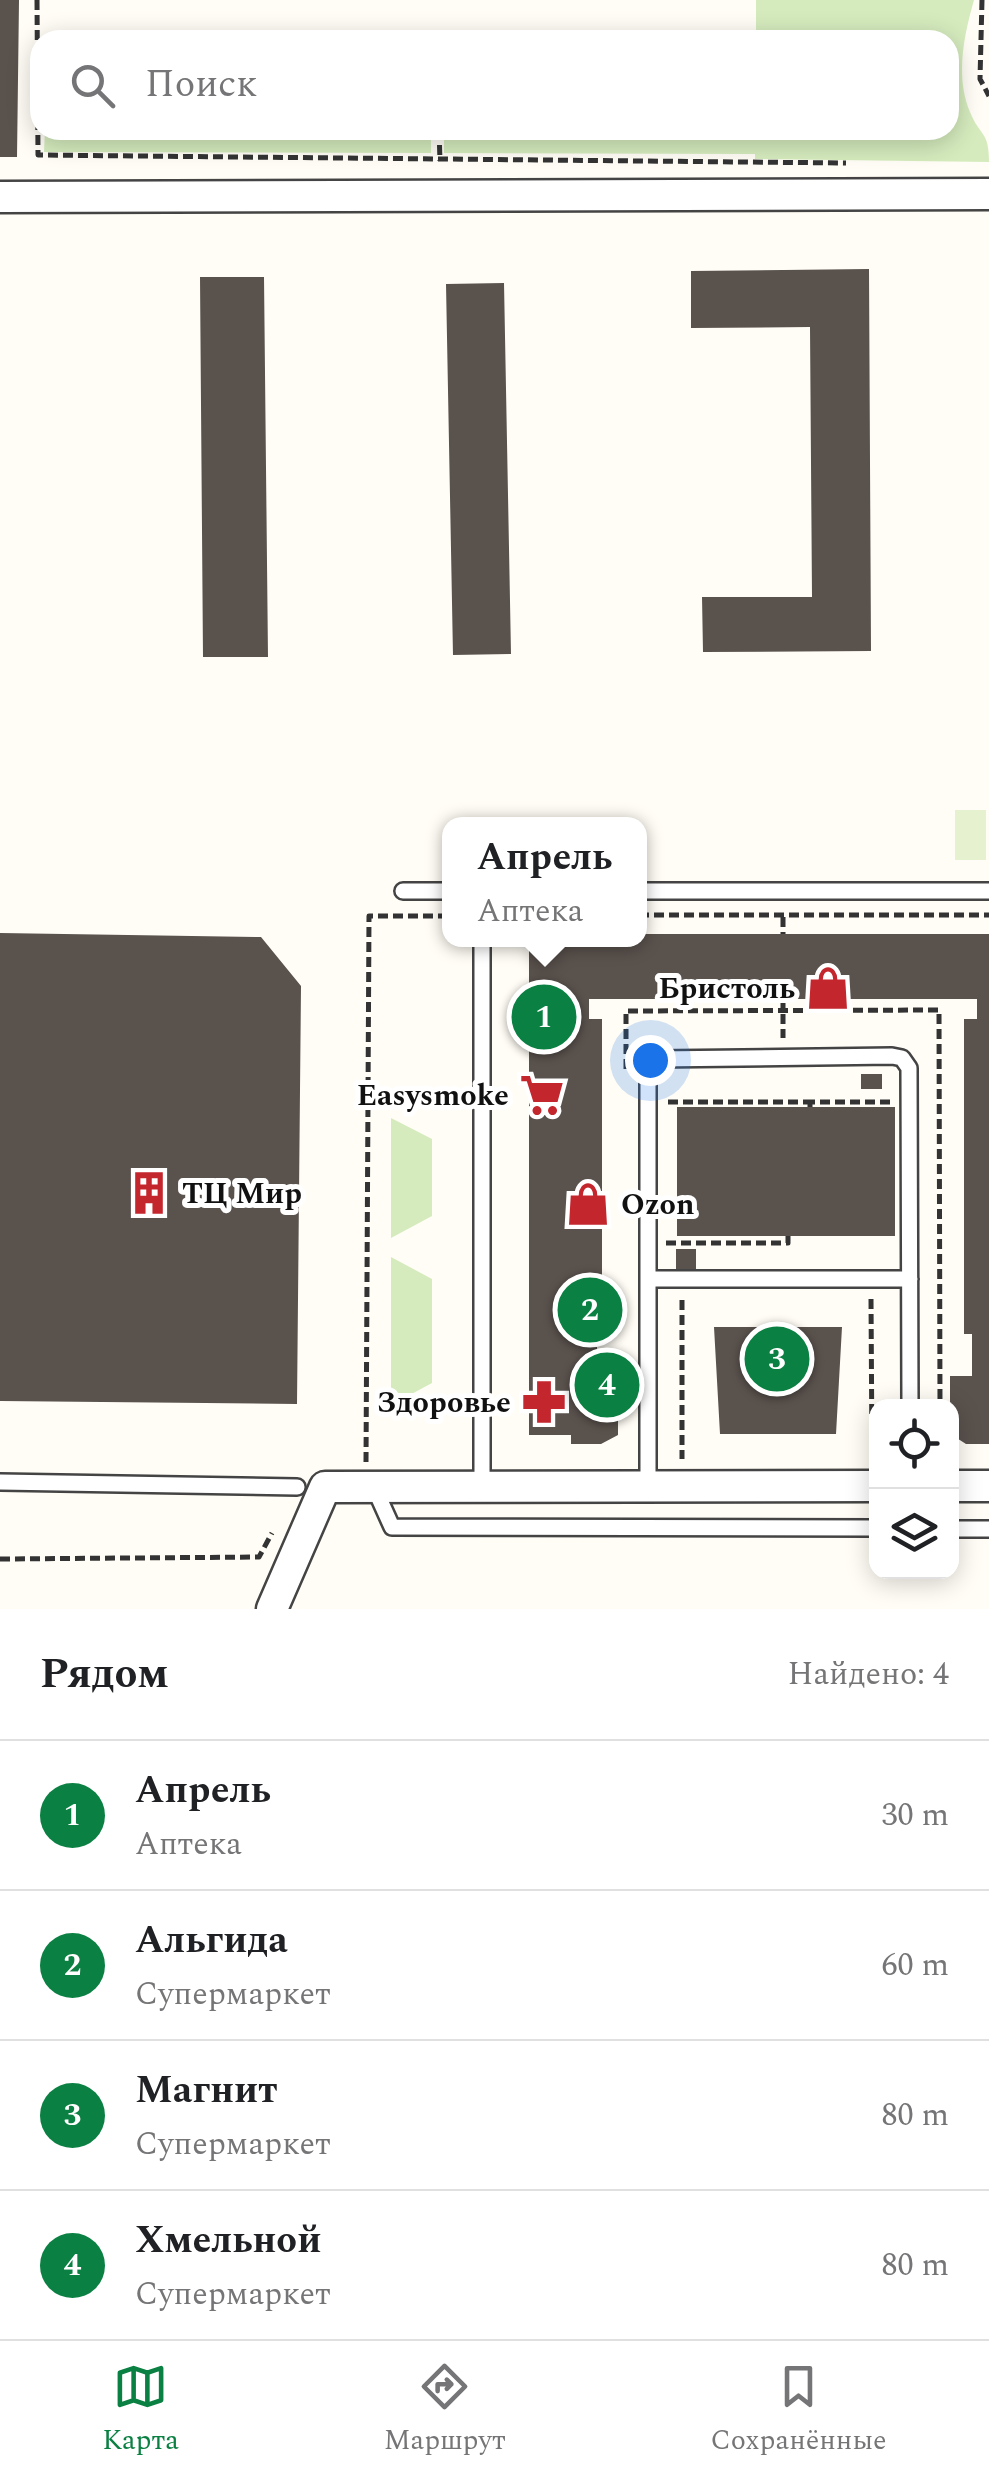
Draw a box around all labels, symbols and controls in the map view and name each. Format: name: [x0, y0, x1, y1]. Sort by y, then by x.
search box: [30, 30, 959, 140]
text: Поиск: [145, 56, 257, 114]
icon: search: [65, 58, 120, 113]
popup: [442, 817, 647, 947]
text: Апрель: [477, 829, 612, 887]
text: Аптека: [477, 887, 584, 936]
shop icon: Бристоль: [804, 964, 852, 1012]
place label: Бристоль: [659, 966, 795, 1012]
pin: 1: [512, 980, 576, 1054]
your location: [625, 1035, 676, 1086]
supermarket icon: Easysmoke: [518, 1071, 566, 1119]
place label: Easysmoke: [357, 1073, 509, 1119]
building icon: ТЦ Мир: [125, 1169, 173, 1217]
place label: ТЦ Мир: [182, 1171, 302, 1217]
shop icon: Ozon: [564, 1180, 612, 1228]
place label: Ozon: [621, 1182, 695, 1228]
pin: 2: [558, 1272, 622, 1348]
pin: 3: [744, 1322, 810, 1396]
pin: 4: [574, 1348, 640, 1422]
pharmacy icon: Здоровье: [520, 1378, 568, 1426]
place label: Здоровье: [377, 1380, 511, 1426]
map controls: [869, 1399, 959, 1579]
button: locate: [869, 1399, 959, 1489]
button: layers: [869, 1489, 959, 1579]
text: Рядом: [40, 1643, 169, 1706]
text: Найдено: 4: [788, 1650, 949, 1699]
text: Апрель: [135, 1762, 271, 1820]
text: 1: [64, 1791, 81, 1840]
text: 30 m: [881, 1791, 949, 1840]
text: Аптека: [135, 1820, 242, 1869]
text: Альгида: [135, 1912, 288, 1970]
text: 2: [64, 1941, 81, 1990]
text: 60 m: [881, 1941, 949, 1990]
text: Супермаркет: [135, 1970, 331, 2019]
text: Магнит: [135, 2062, 277, 2120]
text: 3: [64, 2091, 81, 2140]
text: 80 m: [881, 2091, 949, 2140]
text: Супермаркет: [135, 2120, 331, 2169]
text: Хмельной: [135, 2212, 321, 2270]
text: 4: [64, 2241, 81, 2290]
text: 80 m: [881, 2241, 949, 2290]
text: Супермаркет: [135, 2270, 331, 2319]
tab: Карта: [102, 2359, 179, 2462]
tab: Маршрут: [384, 2359, 506, 2462]
tab: Сохранённые: [710, 2359, 887, 2462]

